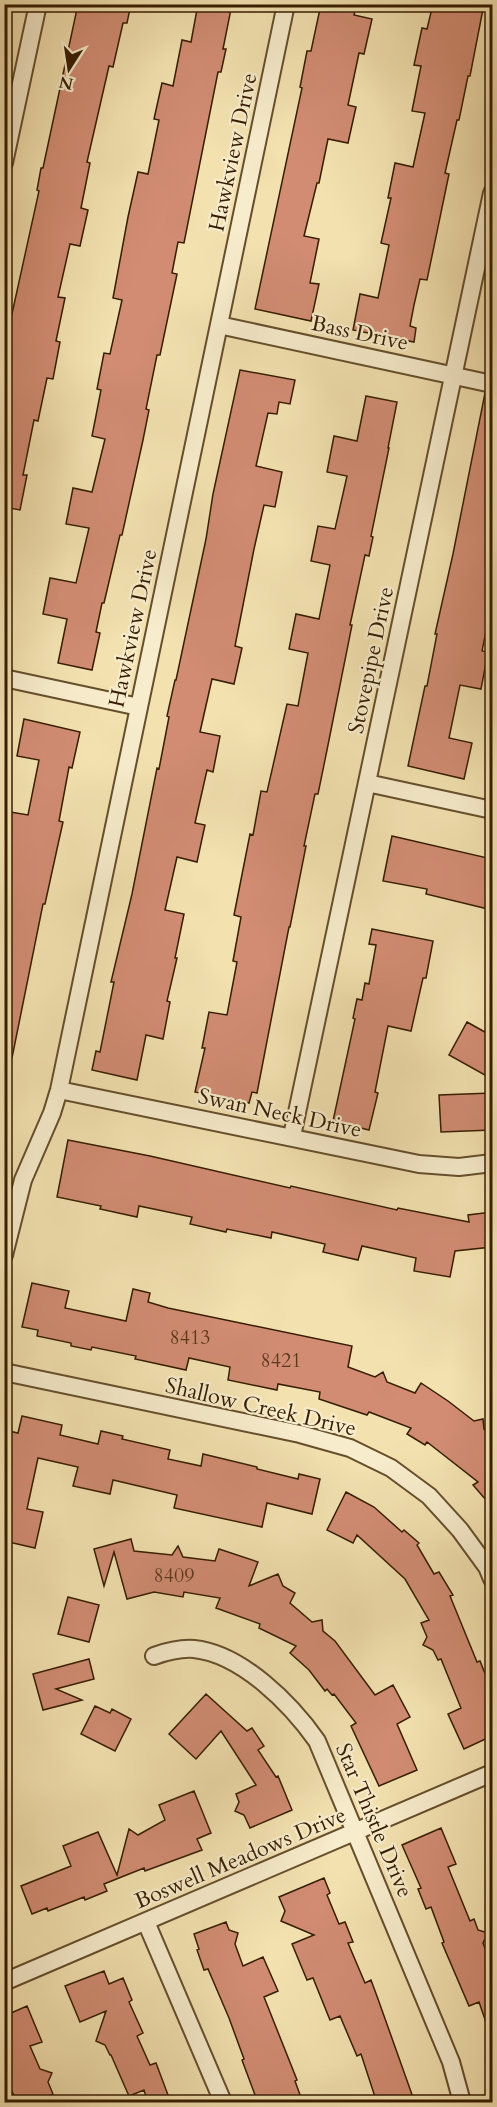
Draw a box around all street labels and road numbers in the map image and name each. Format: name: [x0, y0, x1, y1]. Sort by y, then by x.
street label: Hawkview Drive: [202, 70, 264, 234]
street label: Bass Drive: [309, 308, 411, 358]
street label: Hawkview Drive: [102, 546, 164, 710]
street label: Stovepipe Drive: [341, 584, 401, 737]
street label: Swan Neck Drive: [195, 1081, 364, 1145]
street label: Shallow Creek Drive: [162, 1370, 359, 1444]
street label: Star Thistle Drive: [328, 1739, 420, 1902]
street label: Boswell Meadows Drive: [130, 1800, 351, 1916]

